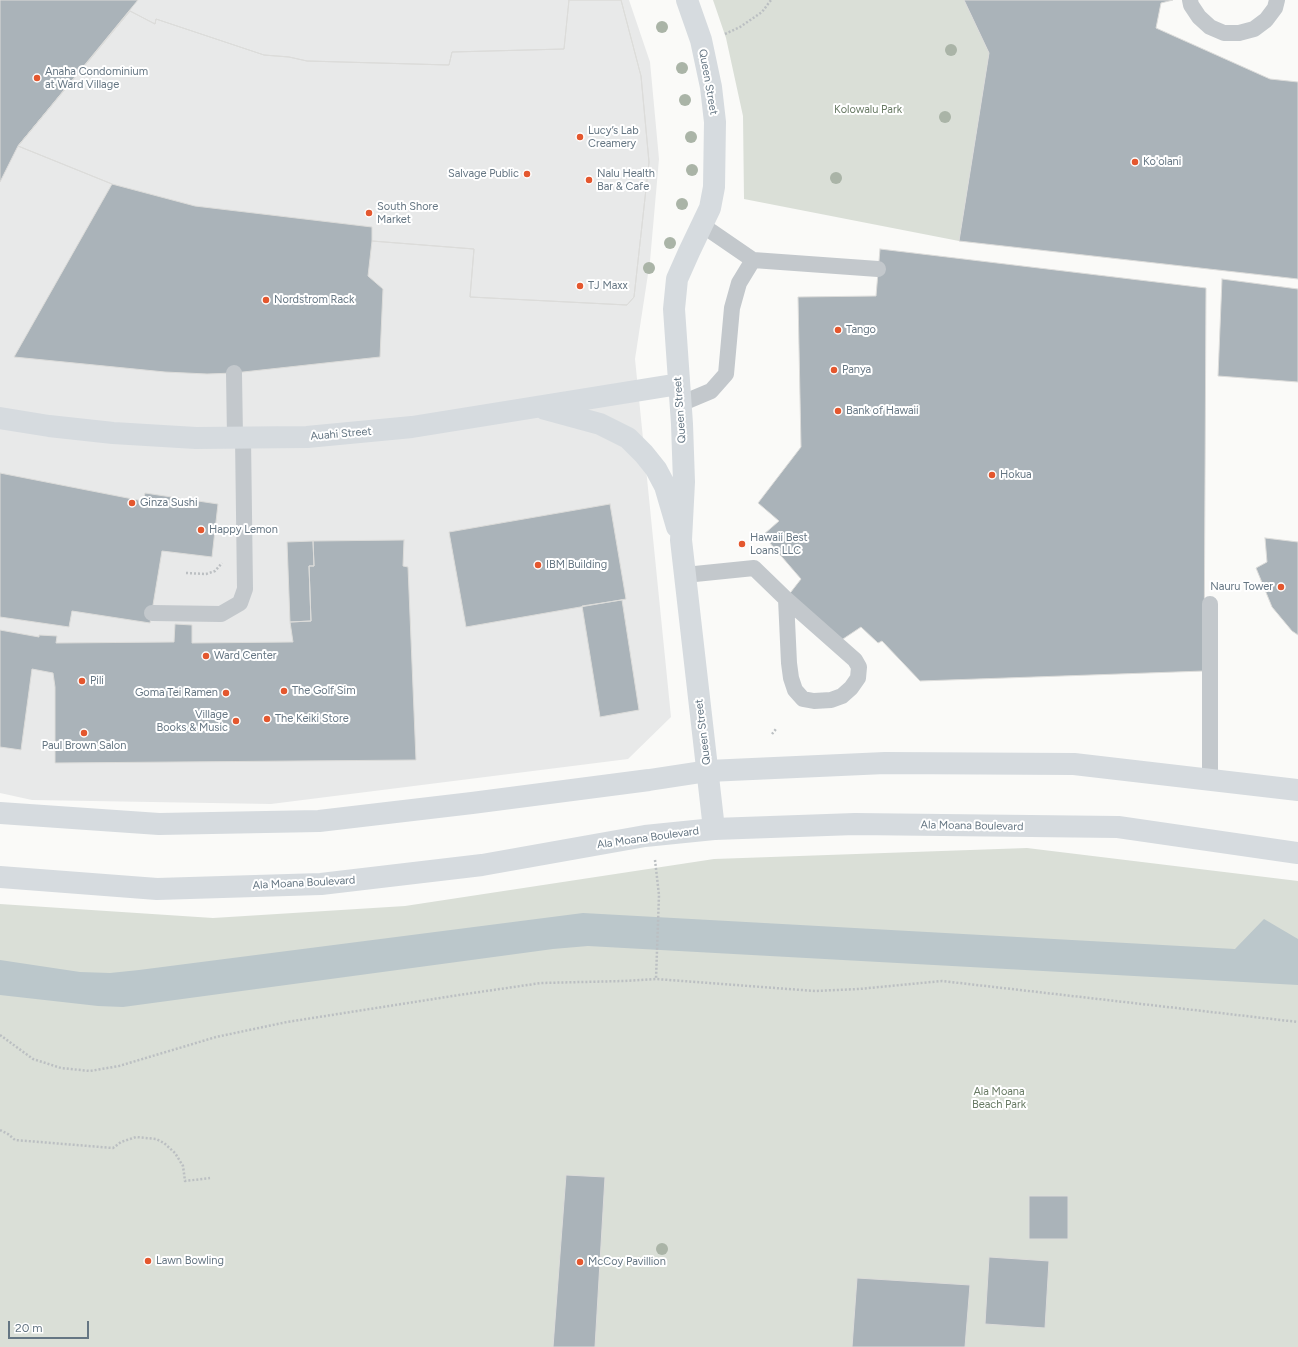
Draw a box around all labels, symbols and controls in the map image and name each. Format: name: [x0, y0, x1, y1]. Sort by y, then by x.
street label: Queen Street: [696, 48, 720, 116]
place label: Anaha Condominium at Ward Village: [45, 65, 148, 91]
marker: Anaha Condominium at Ward Village: [32, 73, 42, 83]
park label: Kolowalu Park: [834, 103, 902, 117]
place label: Lucy’s Lab Creamery: [588, 124, 639, 150]
marker: Lucy’s Lab Creamery: [575, 132, 585, 142]
place label: Ko'olani: [1143, 155, 1181, 169]
marker: Ko'olani: [1130, 157, 1140, 167]
place label: Salvage Public: [448, 167, 519, 181]
place label: Nalu Health Bar & Cafe: [597, 167, 655, 193]
marker: Salvage Public: [522, 169, 532, 179]
marker: Nalu Health Bar & Cafe: [584, 175, 594, 185]
place label: South Shore Market: [377, 200, 438, 226]
marker: South Shore Market: [364, 208, 374, 218]
place label: TJ Maxx: [588, 279, 628, 293]
marker: TJ Maxx: [575, 281, 585, 291]
place label: Nordstrom Rack: [274, 293, 354, 307]
marker: Nordstrom Rack: [261, 295, 271, 305]
place label: Tango: [846, 323, 876, 337]
marker: Tango: [833, 325, 843, 335]
place label: Panya: [842, 363, 871, 377]
marker: Panya: [829, 365, 839, 375]
street label: Queen Street: [671, 376, 689, 444]
place label: Bank of Hawaii: [846, 404, 919, 418]
marker: Bank of Hawaii: [833, 406, 843, 416]
street label: Auahi Street: [310, 425, 372, 443]
place label: Hokua: [1000, 468, 1032, 482]
marker: Hokua: [987, 470, 997, 480]
place label: Ginza Sushi: [140, 496, 197, 510]
marker: Ginza Sushi: [127, 498, 137, 508]
place label: Happy Lemon: [209, 523, 278, 537]
marker: Happy Lemon: [196, 525, 206, 535]
place label: Hawaii Best Loans LLC: [750, 531, 808, 557]
marker: Hawaii Best Loans LLC: [737, 539, 747, 549]
place label: IBM Building: [546, 558, 607, 572]
marker: IBM Building: [533, 560, 543, 570]
place label: Nauru Tower: [1210, 580, 1273, 594]
marker: Nauru Tower: [1276, 582, 1286, 592]
place label: Ward Center: [214, 649, 277, 663]
marker: Ward Center: [201, 651, 211, 661]
place label: Pili: [90, 674, 104, 688]
marker: Pili: [77, 676, 87, 686]
place label: The Golf Sim: [292, 684, 356, 698]
place label: Goma Tei Ramen: [135, 686, 218, 700]
marker: The Golf Sim: [279, 686, 289, 696]
marker: Goma Tei Ramen: [221, 688, 231, 698]
street label: Queen Street: [692, 698, 714, 766]
place label: Village Books & Music: [156, 708, 228, 734]
place label: The Keiki Store: [275, 712, 349, 726]
marker: The Keiki Store: [262, 714, 272, 724]
marker: Village Books & Music: [231, 716, 241, 726]
marker: Paul Brown Salon: [79, 728, 89, 738]
place label: Paul Brown Salon: [42, 739, 126, 753]
street label: Ala Moana Boulevard: [920, 819, 1024, 833]
street label: Ala Moana Boulevard: [596, 824, 700, 852]
street label: Ala Moana Boulevard: [252, 874, 356, 892]
park label: Ala Moana Beach Park: [972, 1085, 1026, 1111]
place label: Lawn Bowling: [156, 1254, 224, 1268]
place label: McCoy Pavillion: [588, 1255, 666, 1269]
marker: Lawn Bowling: [143, 1256, 153, 1266]
marker: McCoy Pavillion: [575, 1257, 585, 1267]
scale bar: [10, 1313, 91, 1339]
text: 20 m: [15, 1321, 43, 1335]

